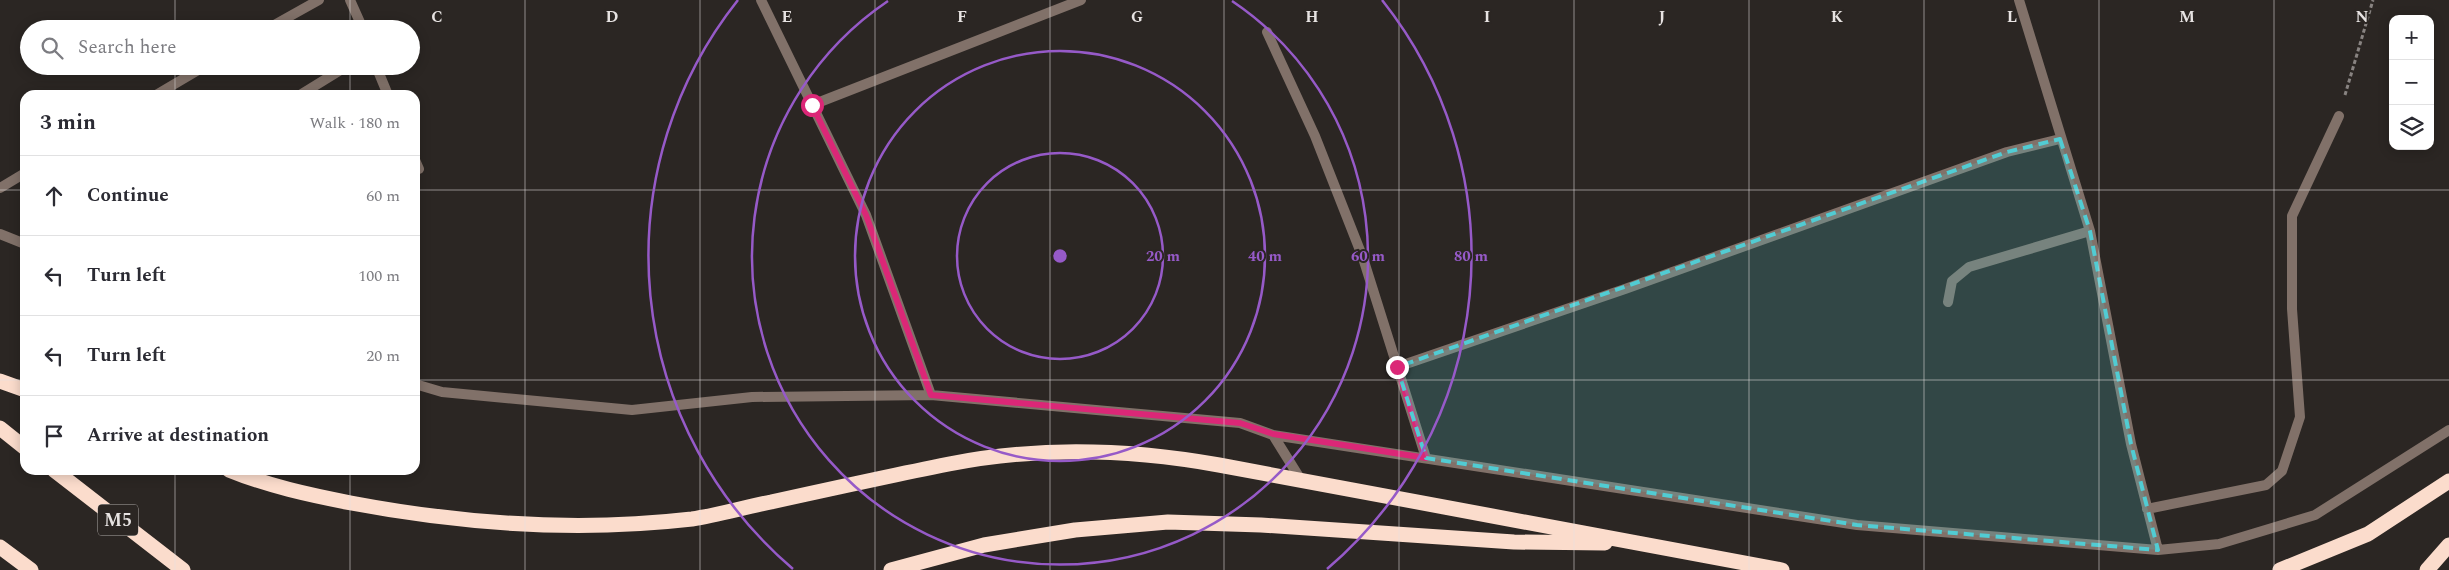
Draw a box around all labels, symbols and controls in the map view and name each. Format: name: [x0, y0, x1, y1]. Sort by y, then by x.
text: C: [431, 5, 443, 29]
text: D: [606, 5, 619, 29]
text: E: [782, 5, 792, 29]
text: F: [957, 5, 967, 29]
text: G: [1131, 5, 1143, 29]
text: H: [1305, 5, 1319, 29]
text: I: [1484, 5, 1490, 29]
text: J: [1659, 5, 1666, 29]
text: K: [1831, 5, 1844, 29]
text: L: [2007, 5, 2017, 29]
text: M: [2179, 5, 2195, 29]
text: N: [2355, 5, 2369, 29]
map controls: [2389, 15, 2434, 150]
button: +: [2389, 15, 2434, 60]
search box: [20, 20, 420, 75]
text: Search here: [78, 33, 177, 62]
icon: search: [38, 34, 66, 62]
button: −: [2389, 60, 2434, 105]
route start: [801, 94, 824, 117]
button: layers: [2389, 105, 2434, 150]
text: 3 min: [40, 107, 96, 139]
text: Walk · 180 m: [309, 111, 400, 135]
text: Continue: [87, 181, 169, 210]
icon: ahead: [40, 182, 68, 210]
text: 60 m: [366, 184, 400, 208]
text: 20 m: [1146, 245, 1181, 268]
text: 40 m: [1248, 245, 1283, 268]
text: 60 m: [1351, 245, 1386, 268]
text: 80 m: [1454, 245, 1489, 268]
centre of rings: [1051, 247, 1069, 265]
text: Turn left: [87, 261, 166, 290]
icon: left: [40, 262, 68, 290]
text: 100 m: [358, 264, 400, 288]
text: Turn left: [87, 341, 166, 370]
icon: left: [40, 342, 68, 370]
text: 20 m: [366, 344, 400, 368]
route end: [1386, 356, 1409, 379]
text: Arrive at destination: [87, 421, 269, 450]
icon: arrive: [40, 422, 68, 450]
road number: M5: [98, 504, 138, 536]

